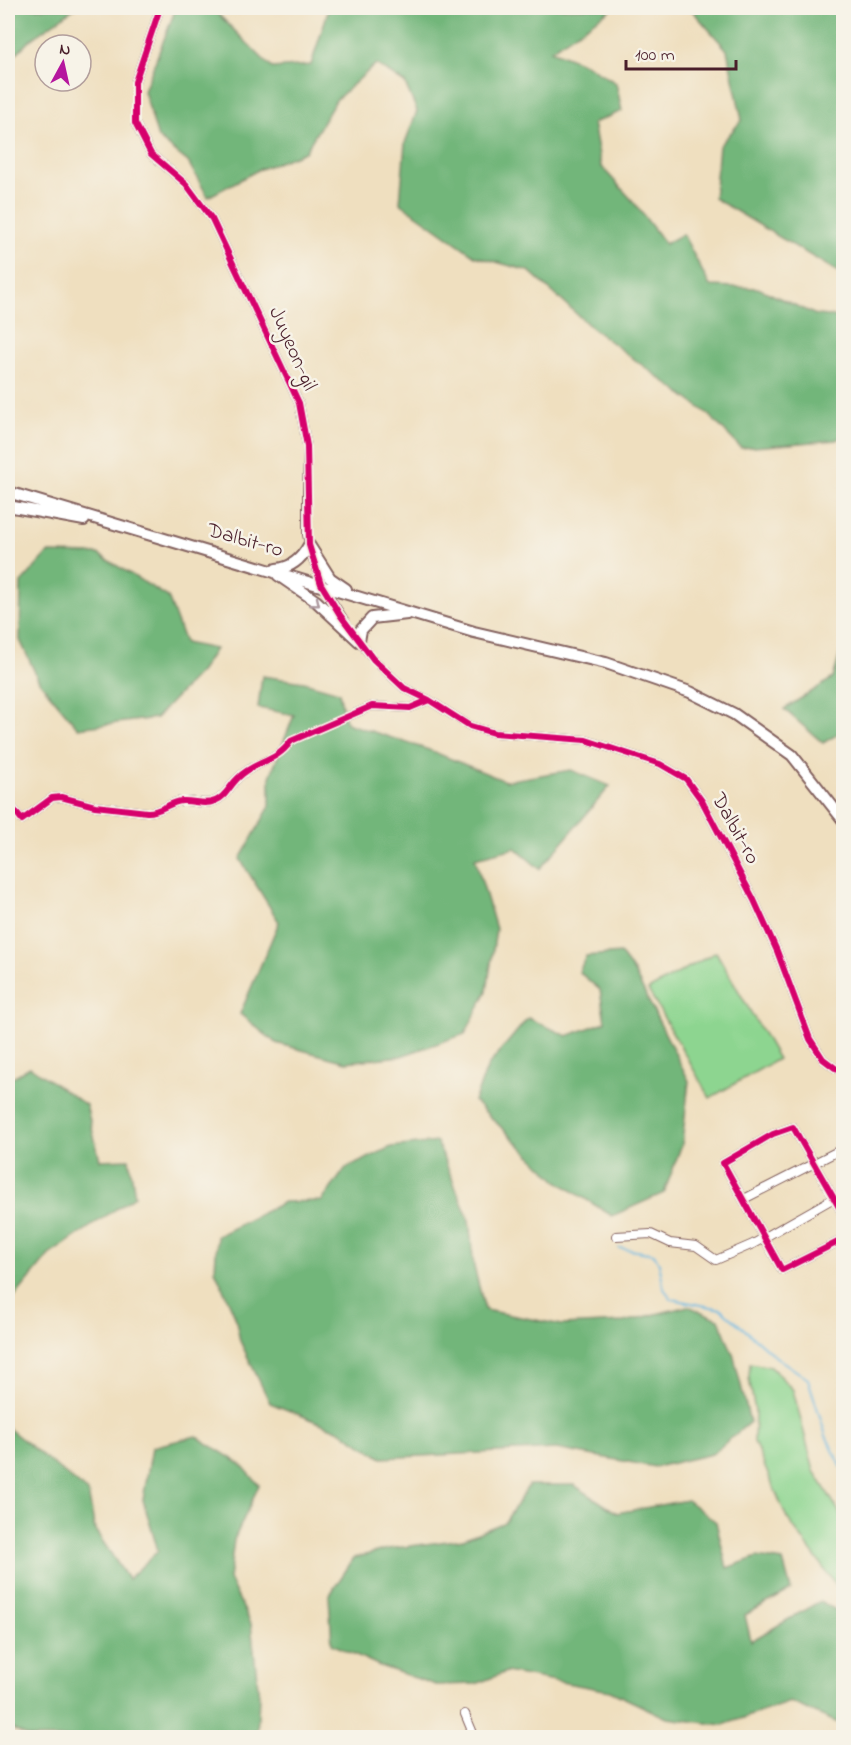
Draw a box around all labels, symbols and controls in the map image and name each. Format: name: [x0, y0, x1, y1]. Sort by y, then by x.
north arrow: [33, 33, 93, 93]
scale bar: [626, 33, 736, 71]
text: N: [58, 37, 72, 63]
text: 100 m: [635, 43, 675, 69]
street label: Juyeon-gil: [258, 302, 324, 397]
street label: Dalbit-ro: [203, 516, 286, 566]
one-way arrow: [309, 595, 320, 606]
street label: Dalbit-ro: [703, 787, 767, 870]

